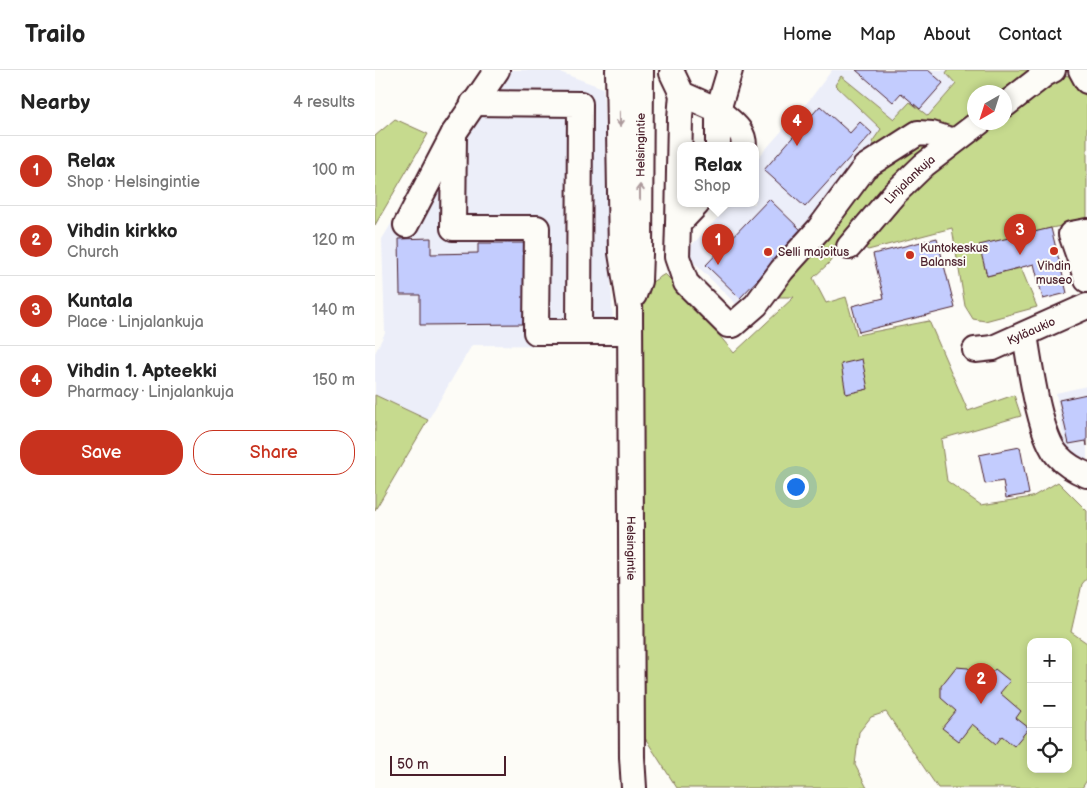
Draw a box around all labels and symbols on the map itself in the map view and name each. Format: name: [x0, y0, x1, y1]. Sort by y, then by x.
north arrow: [967, 85, 1012, 130]
pin: 4: [781, 105, 813, 146]
one-way arrow: [615, 111, 624, 127]
street label: Helsingintie: [633, 113, 649, 177]
street label: Linjalankuja: [882, 152, 939, 207]
one-way arrow: [635, 184, 645, 200]
pin: 3: [1004, 214, 1036, 255]
pin: 1: [702, 224, 734, 265]
place label: Kuntokeskus Balanssi: [920, 241, 988, 270]
place label: Selli majoitus: [778, 245, 849, 260]
marker: Vihdin museo: [1048, 245, 1060, 257]
marker: Selli majoitus: [762, 246, 774, 258]
marker: Kuntokeskus Balanssi: [904, 249, 916, 261]
place label: Vihdin museo: [1036, 259, 1072, 288]
street label: Kyläaukio: [1005, 314, 1058, 349]
your location: [783, 474, 809, 500]
street label: Helsingintie: [623, 516, 638, 580]
pin: 2: [965, 663, 997, 704]
scale bar: [390, 753, 506, 776]

